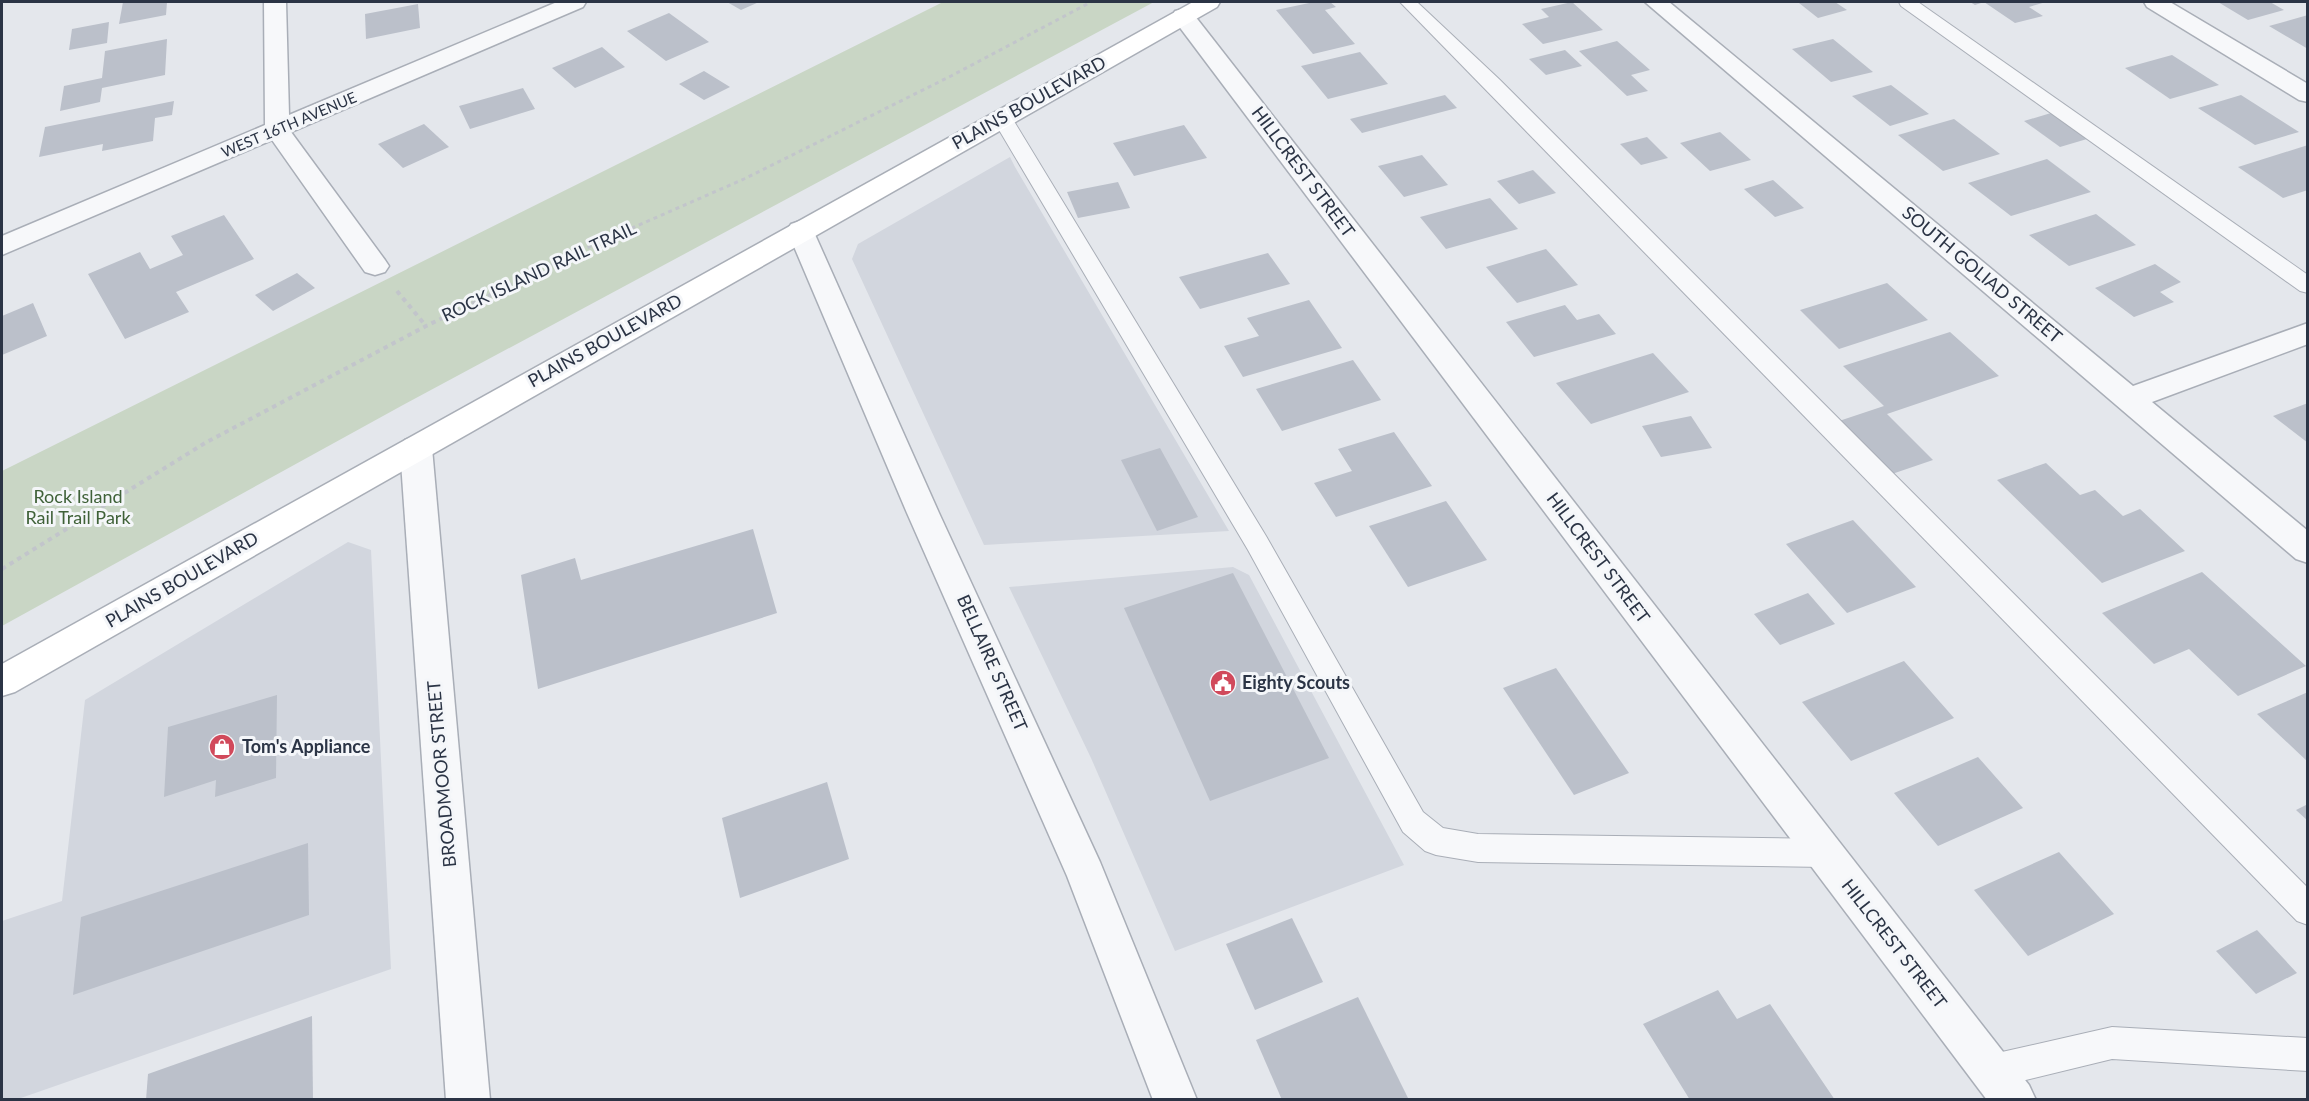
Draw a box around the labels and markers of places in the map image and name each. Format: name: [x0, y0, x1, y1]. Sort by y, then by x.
public building icon: Eighty Scouts: [1208, 668, 1238, 698]
place label: Eighty Scouts: [1242, 671, 1350, 693]
shop icon: Tom's Appliance: [207, 732, 237, 762]
place label: Tom's Appliance: [242, 735, 371, 757]

